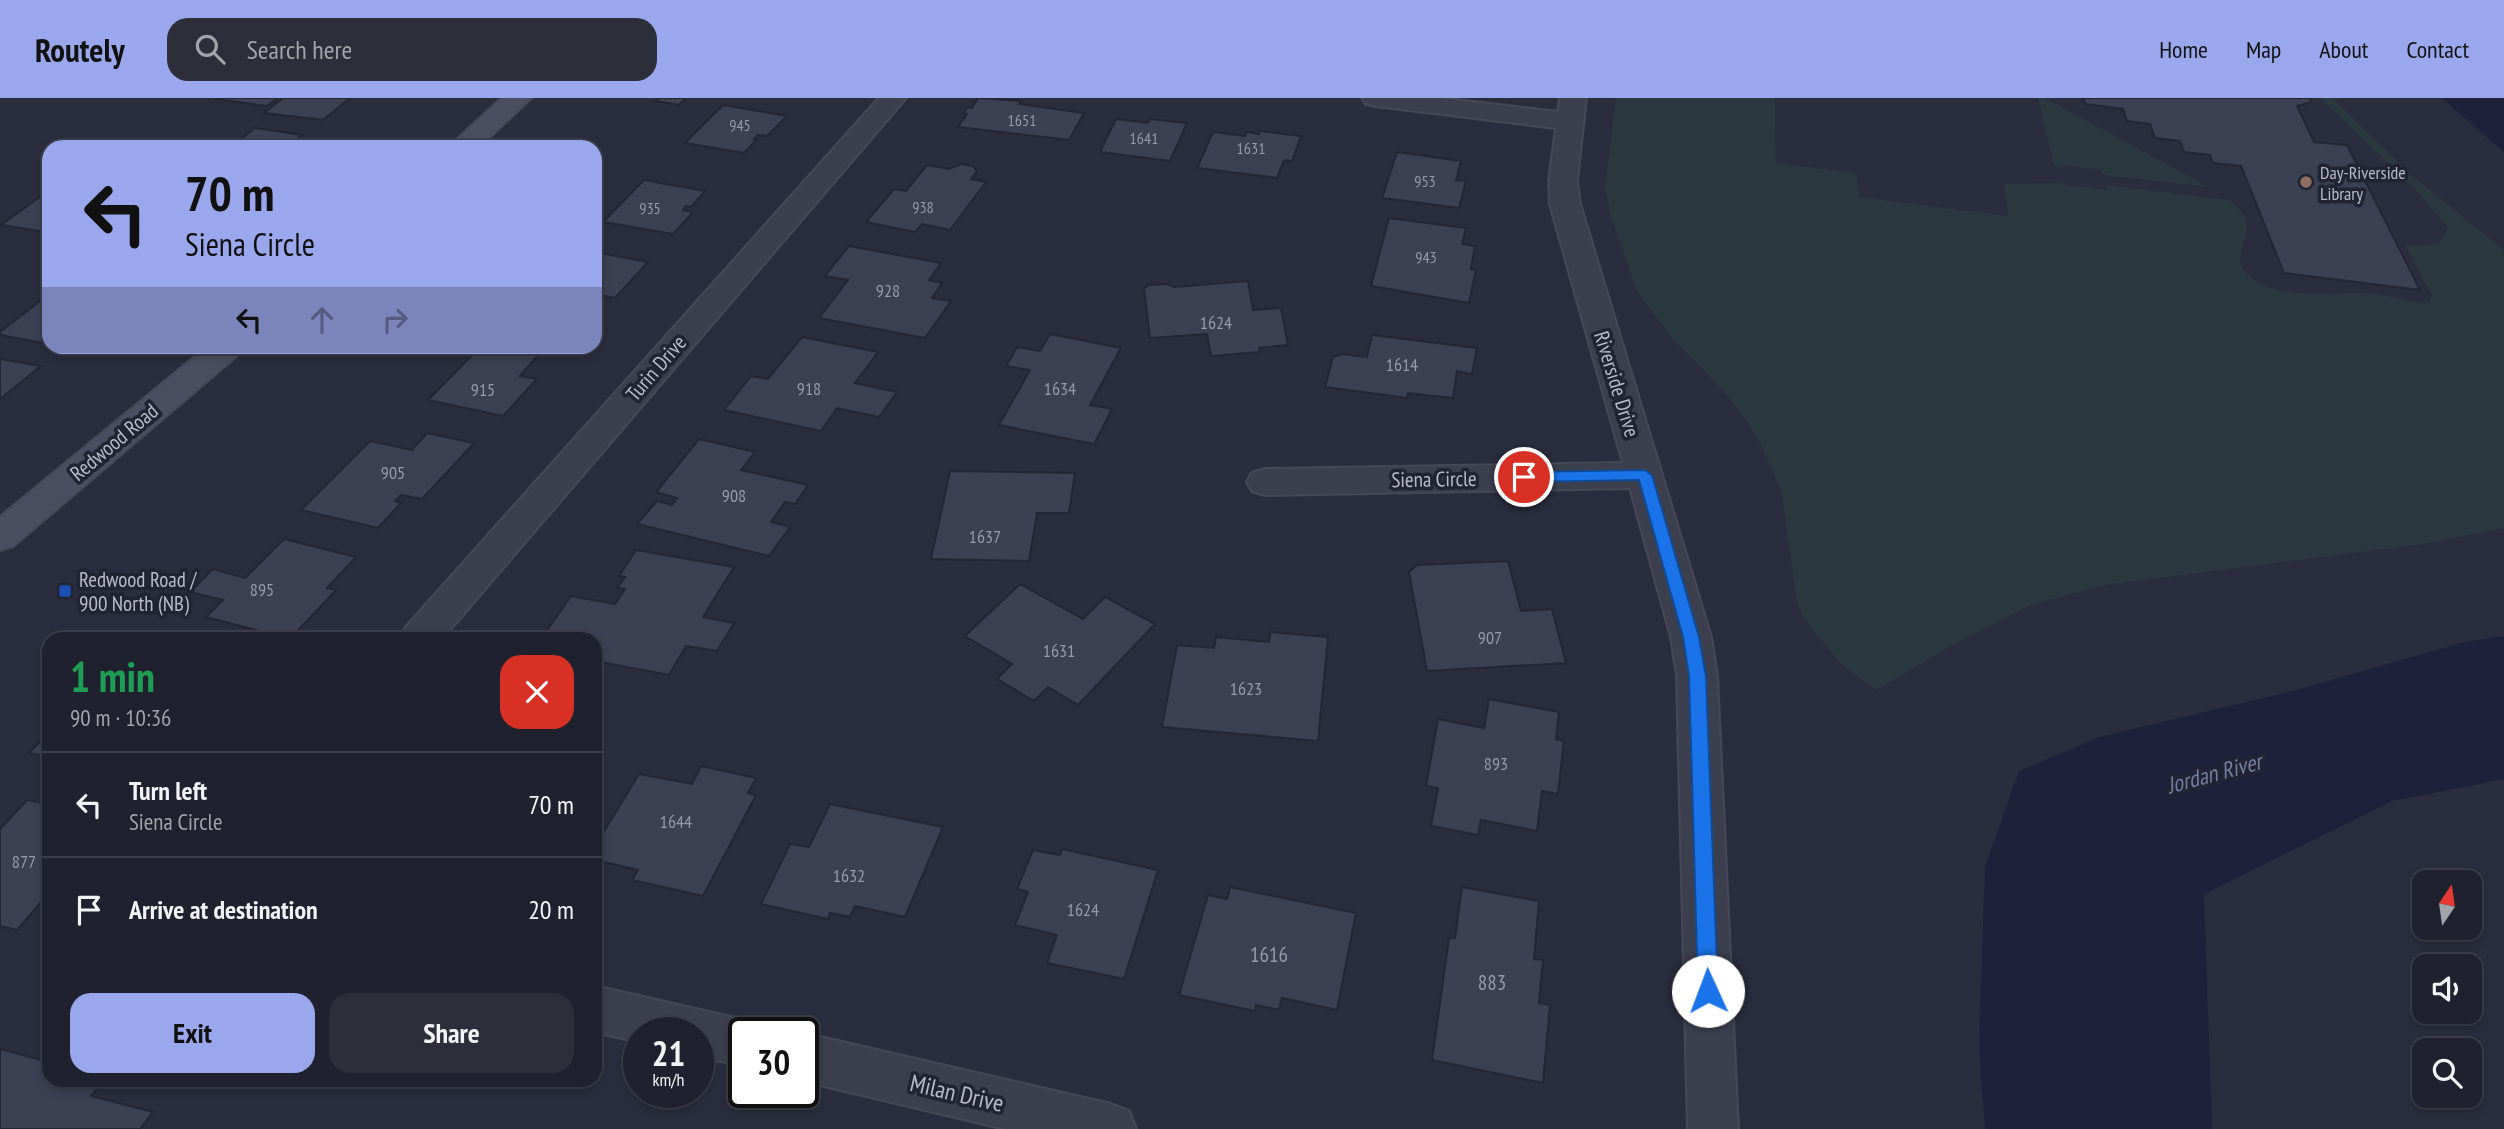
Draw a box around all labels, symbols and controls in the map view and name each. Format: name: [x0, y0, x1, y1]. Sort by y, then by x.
search box: [167, 18, 657, 81]
text: Routely: [35, 28, 125, 71]
icon: search: [191, 30, 229, 68]
text: Search here: [247, 33, 352, 66]
text: Home: [2159, 34, 2208, 65]
text: Map: [2246, 34, 2281, 65]
text: About: [2319, 34, 2368, 65]
text: Contact: [2406, 34, 2469, 65]
house number: 1651: [1008, 110, 1036, 130]
house number: 945: [729, 115, 751, 135]
house number: 1641: [1130, 128, 1158, 148]
house number: 1631: [1237, 138, 1265, 158]
text: 70 m: [185, 161, 274, 225]
place label: Day-Riverside Library: [2320, 161, 2406, 205]
icon: left: [70, 168, 161, 259]
house number: 953: [1414, 171, 1436, 191]
marker: Day-Riverside Library: [2298, 174, 2314, 190]
house number: 938: [912, 197, 934, 217]
house number: 935: [639, 198, 661, 218]
text: Siena Circle: [185, 223, 315, 265]
house number: 943: [1415, 247, 1437, 267]
house number: 928: [876, 279, 900, 302]
icon: left: [230, 301, 268, 339]
icon: ahead: [303, 301, 341, 339]
icon: right: [376, 301, 414, 339]
house number: 1624: [1200, 311, 1232, 334]
street label: Riverside Drive: [1588, 328, 1646, 440]
street label: Turin Drive: [620, 329, 692, 407]
house number: 1614: [1386, 353, 1418, 376]
house number: 918: [797, 377, 821, 400]
house number: 1634: [1044, 377, 1076, 400]
house number: 915: [471, 378, 495, 401]
street label: Redwood Road: [64, 397, 164, 487]
pin: [1494, 447, 1554, 507]
icon: arrive: [1505, 458, 1543, 496]
house number: 905: [381, 461, 405, 484]
street label: Siena Circle: [1391, 465, 1477, 493]
house number: 908: [722, 484, 746, 507]
house number: 1637: [969, 525, 1001, 548]
place label: Redwood Road / 900 North (NB): [79, 566, 197, 617]
house number: 895: [250, 578, 274, 601]
marker: Redwood Road / 900 North (NB): [57, 583, 73, 599]
house number: 907: [1478, 626, 1502, 649]
house number: 1631: [1043, 639, 1075, 662]
text: 1 min: [70, 649, 155, 704]
button: close: [500, 655, 574, 729]
house number: 1623: [1230, 677, 1262, 700]
text: 90 m · 10:36: [70, 703, 171, 732]
water label: Jordan River: [2163, 746, 2268, 800]
house number: 893: [1484, 752, 1508, 775]
text: Turn left: [129, 774, 207, 807]
icon: left: [70, 786, 108, 824]
text: 70 m: [528, 788, 574, 821]
text: Siena Circle: [129, 807, 222, 836]
house number: 1644: [660, 810, 692, 833]
house number: 877: [12, 850, 36, 873]
house number: 1632: [833, 864, 865, 887]
north arrow: [2412, 870, 2482, 940]
map controls: [2412, 870, 2482, 1108]
icon: arrive: [70, 891, 108, 929]
text: Arrive at destination: [129, 893, 318, 926]
text: 20 m: [528, 893, 574, 926]
house number: 1624: [1067, 898, 1099, 921]
house number: 1616: [1250, 941, 1288, 968]
position arrow: [1671, 954, 1745, 1028]
button: sound: [2412, 954, 2482, 1024]
house number: 883: [1478, 969, 1506, 996]
button: Exit: [70, 993, 315, 1073]
button: Share: [329, 993, 574, 1073]
speed limit sign: 30: [728, 1017, 819, 1108]
text: 21: [652, 1030, 685, 1076]
button: search: [2412, 1038, 2482, 1108]
street label: Milan Drive: [907, 1067, 1007, 1119]
text: km/h: [653, 1068, 684, 1091]

